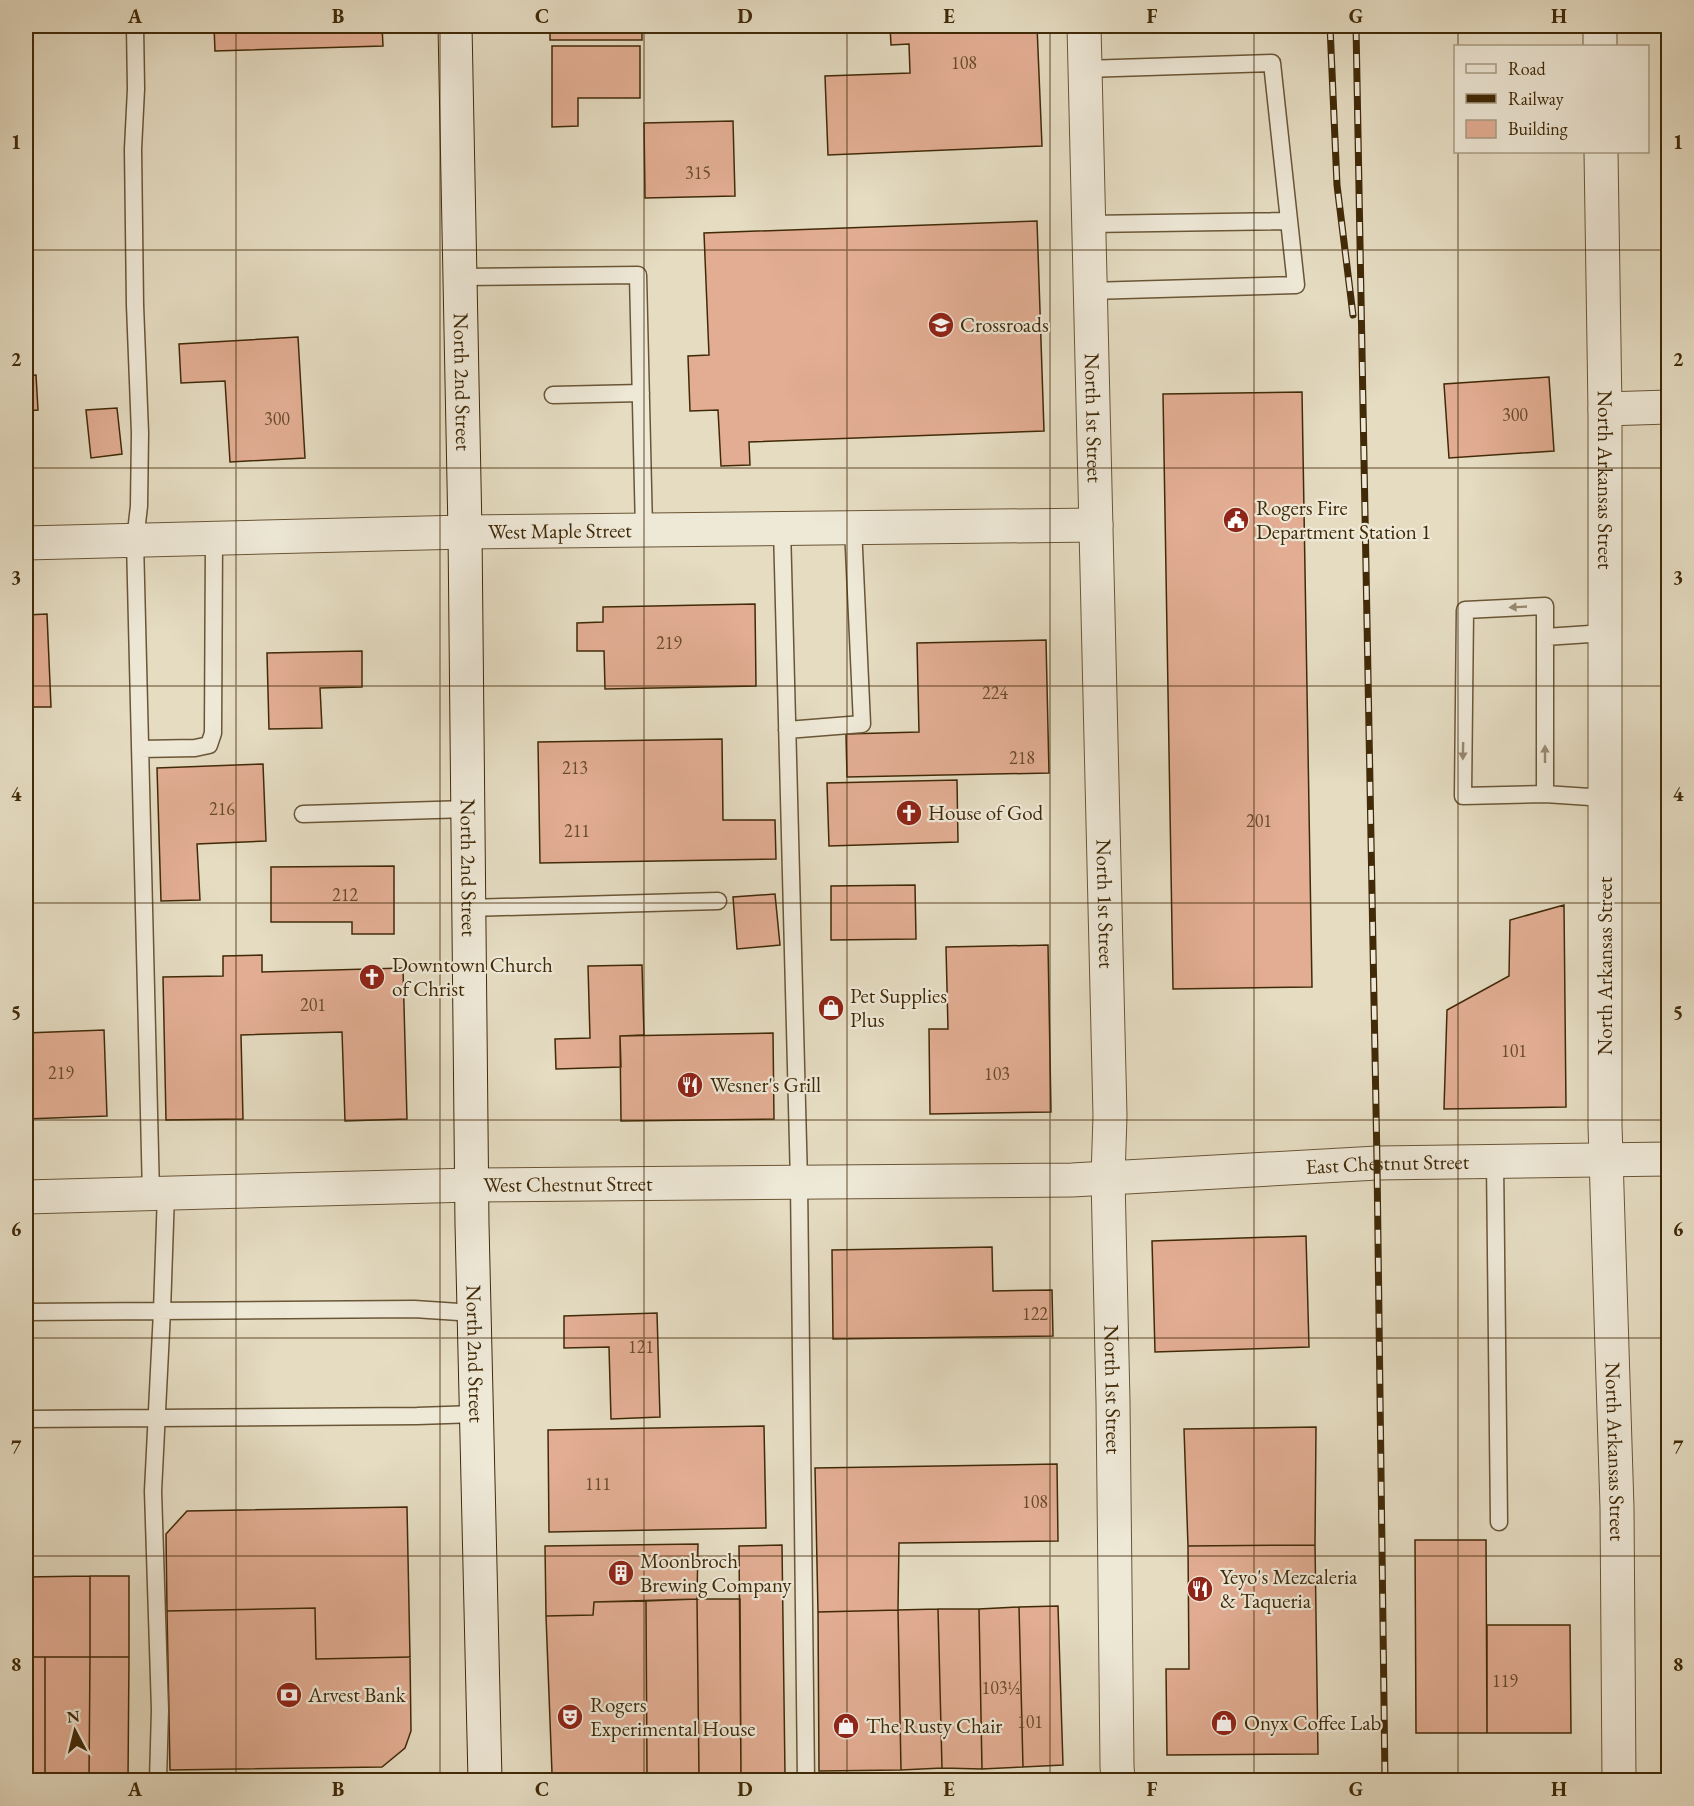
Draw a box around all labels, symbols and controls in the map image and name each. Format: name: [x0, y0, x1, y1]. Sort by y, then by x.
text: A: [127, 3, 143, 29]
text: B: [332, 3, 344, 29]
text: C: [535, 3, 549, 29]
text: D: [737, 3, 753, 29]
text: E: [943, 3, 955, 29]
text: F: [1147, 3, 1158, 29]
text: G: [1349, 3, 1363, 29]
text: H: [1551, 3, 1567, 29]
legend: [1454, 45, 1649, 153]
house number: 108: [951, 51, 977, 74]
text: Road: [1508, 57, 1547, 80]
text: Railway: [1508, 87, 1564, 110]
text: Building: [1508, 117, 1568, 140]
text: 1: [11, 129, 21, 155]
text: 1: [1673, 129, 1683, 155]
house number: 315: [685, 161, 711, 184]
school or university icon: Crossroads: [926, 310, 956, 340]
place label: Crossroads: [960, 311, 1049, 338]
street label: North 2nd Street: [448, 313, 477, 452]
text: 2: [11, 346, 22, 372]
text: 2: [1673, 346, 1684, 372]
street label: North 1st Street: [1079, 353, 1109, 483]
street label: North Arkansas Street: [1592, 390, 1619, 570]
house number: 300: [1502, 403, 1528, 426]
house number: 300: [264, 407, 290, 430]
place label: Rogers Fire Department Station 1: [1256, 494, 1431, 545]
public building icon: Rogers Fire Department Station 1: [1221, 505, 1251, 535]
street label: West Maple Street: [488, 516, 632, 545]
text: 3: [11, 564, 21, 590]
text: 3: [1673, 564, 1683, 590]
one-way arrow: [1509, 603, 1528, 612]
house number: 219: [656, 631, 682, 654]
house number: 224: [982, 681, 1008, 704]
one-way arrow: [1458, 742, 1468, 761]
one-way arrow: [1540, 744, 1550, 763]
house number: 218: [1009, 746, 1035, 769]
house number: 213: [562, 756, 588, 779]
text: 4: [11, 781, 22, 807]
text: 4: [1673, 781, 1684, 807]
house number: 216: [209, 797, 235, 820]
church icon: House of God: [894, 798, 924, 828]
street label: North 2nd Street: [455, 799, 483, 937]
place label: House of God: [928, 799, 1044, 826]
house number: 201: [1246, 809, 1272, 832]
house number: 211: [564, 819, 590, 842]
street label: North 1st Street: [1090, 839, 1120, 969]
street label: North Arkansas Street: [1591, 876, 1618, 1055]
house number: 212: [332, 883, 358, 906]
place label: Downtown Church of Christ: [392, 951, 553, 1002]
church icon: Downtown Church of Christ: [357, 962, 387, 992]
place label: Pet Supplies Plus: [850, 982, 947, 1033]
house number: 201: [300, 993, 326, 1016]
shop icon: Pet Supplies Plus: [816, 993, 846, 1023]
text: 5: [11, 999, 21, 1025]
text: 5: [1673, 999, 1683, 1025]
house number: 101: [1501, 1039, 1527, 1062]
house number: 219: [48, 1061, 74, 1084]
house number: 103: [984, 1062, 1010, 1085]
restaurant icon: Wesner's Grill: [675, 1070, 705, 1100]
place label: Wesner's Grill: [710, 1071, 821, 1098]
street label: East Chestnut Street: [1305, 1148, 1470, 1180]
street label: West Chestnut Street: [483, 1169, 653, 1198]
text: 6: [11, 1216, 22, 1242]
text: 6: [1673, 1216, 1684, 1242]
street label: North 2nd Street: [460, 1285, 491, 1423]
house number: 122: [1022, 1302, 1048, 1325]
street label: North 1st Street: [1098, 1325, 1128, 1455]
house number: 121: [628, 1335, 654, 1358]
street label: North Arkansas Street: [1599, 1362, 1631, 1542]
text: 7: [11, 1434, 22, 1460]
text: 7: [1673, 1434, 1684, 1460]
house number: 111: [585, 1472, 611, 1495]
house number: 108: [1022, 1490, 1048, 1513]
place label: Moonbroch Brewing Company: [640, 1547, 792, 1598]
building icon: Moonbroch Brewing Company: [606, 1558, 636, 1588]
place label: Yeyo's Mezcaleria & Taqueria: [1220, 1563, 1358, 1614]
restaurant icon: Yeyo's Mezcaleria & Taqueria: [1185, 1574, 1215, 1604]
text: 8: [11, 1651, 21, 1677]
text: 8: [1673, 1651, 1683, 1677]
house number: 119: [1492, 1669, 1518, 1692]
house number: 103½: [982, 1676, 1021, 1699]
bank icon: Arvest Bank: [274, 1680, 304, 1710]
place label: Arvest Bank: [307, 1681, 407, 1708]
place label: Rogers Experimental House: [590, 1691, 755, 1742]
north arrow: [45, 1701, 105, 1761]
theatre icon: Rogers Experimental House: [555, 1702, 585, 1732]
text: N: [66, 1705, 81, 1728]
shop icon: Onyx Coffee Lab: [1209, 1708, 1239, 1738]
place label: Onyx Coffee Lab: [1244, 1709, 1382, 1736]
house number: 101: [1017, 1710, 1043, 1733]
shop icon: The Rusty Chair: [831, 1711, 861, 1741]
place label: The Rusty Chair: [866, 1712, 1002, 1739]
text: A: [127, 1776, 143, 1802]
text: B: [332, 1776, 344, 1802]
text: C: [535, 1776, 549, 1802]
text: D: [737, 1776, 753, 1802]
text: E: [943, 1776, 955, 1802]
text: F: [1147, 1776, 1158, 1802]
text: G: [1349, 1776, 1363, 1802]
text: H: [1551, 1776, 1567, 1802]

